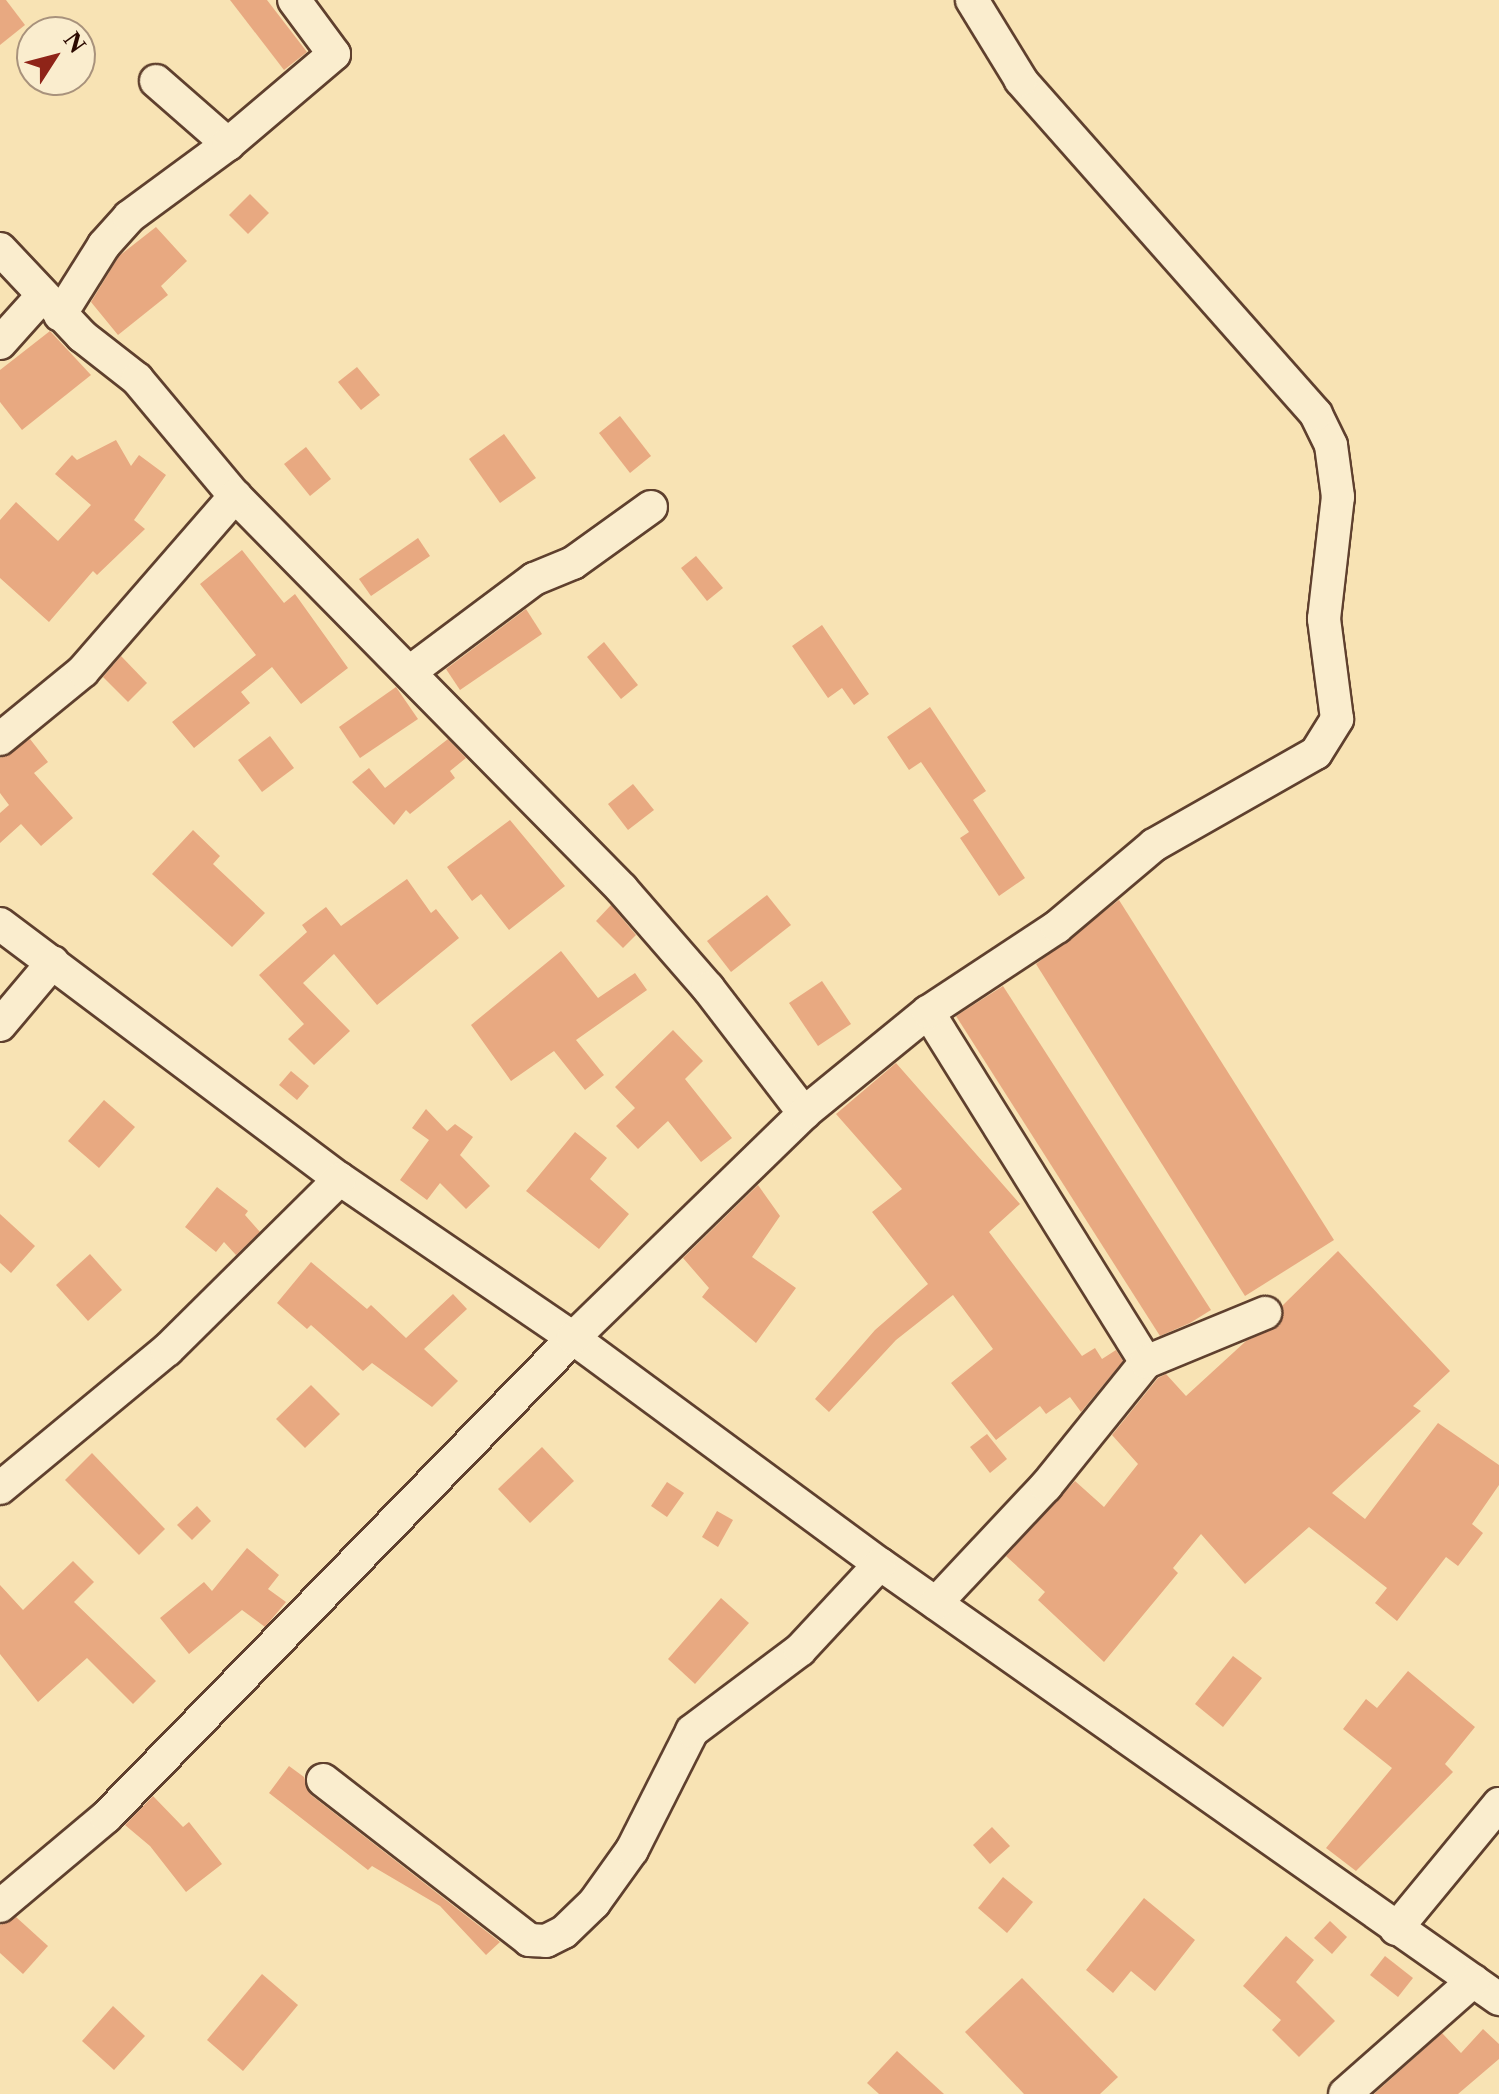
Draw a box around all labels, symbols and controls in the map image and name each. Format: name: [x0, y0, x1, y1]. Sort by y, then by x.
north arrow: [16, 16, 96, 96]
text: N: [58, 27, 91, 58]

